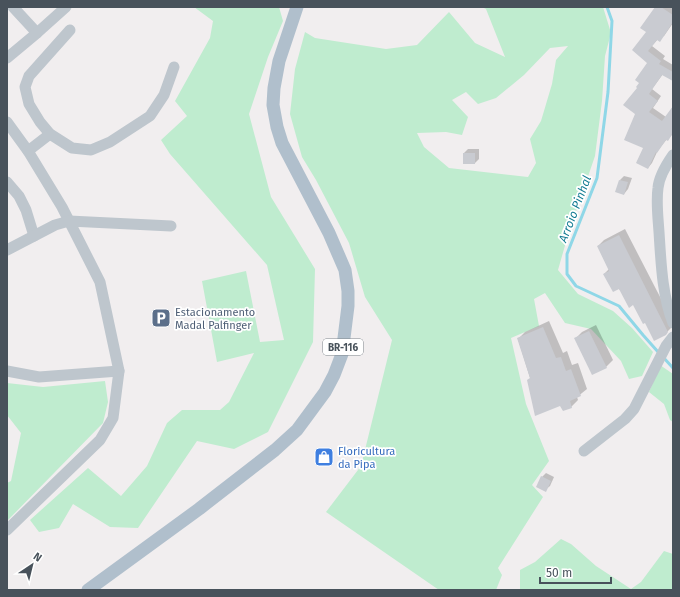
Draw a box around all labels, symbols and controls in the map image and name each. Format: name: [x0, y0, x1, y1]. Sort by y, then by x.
water label: Arroio Pinhal: [555, 174, 594, 245]
place label: Estacionamento Madal Palfinger: [175, 306, 255, 332]
parking icon: Estacionamento Madal Palfinger: [150, 307, 172, 329]
road number: BR-116: [323, 339, 363, 355]
place label: Floricultura da Pipa: [338, 445, 395, 471]
shop icon: Floricultura da Pipa: [313, 446, 335, 468]
north arrow: [12, 545, 52, 585]
text: N: [31, 550, 44, 565]
scale bar: [540, 559, 611, 585]
text: 50 m: [546, 566, 572, 580]

